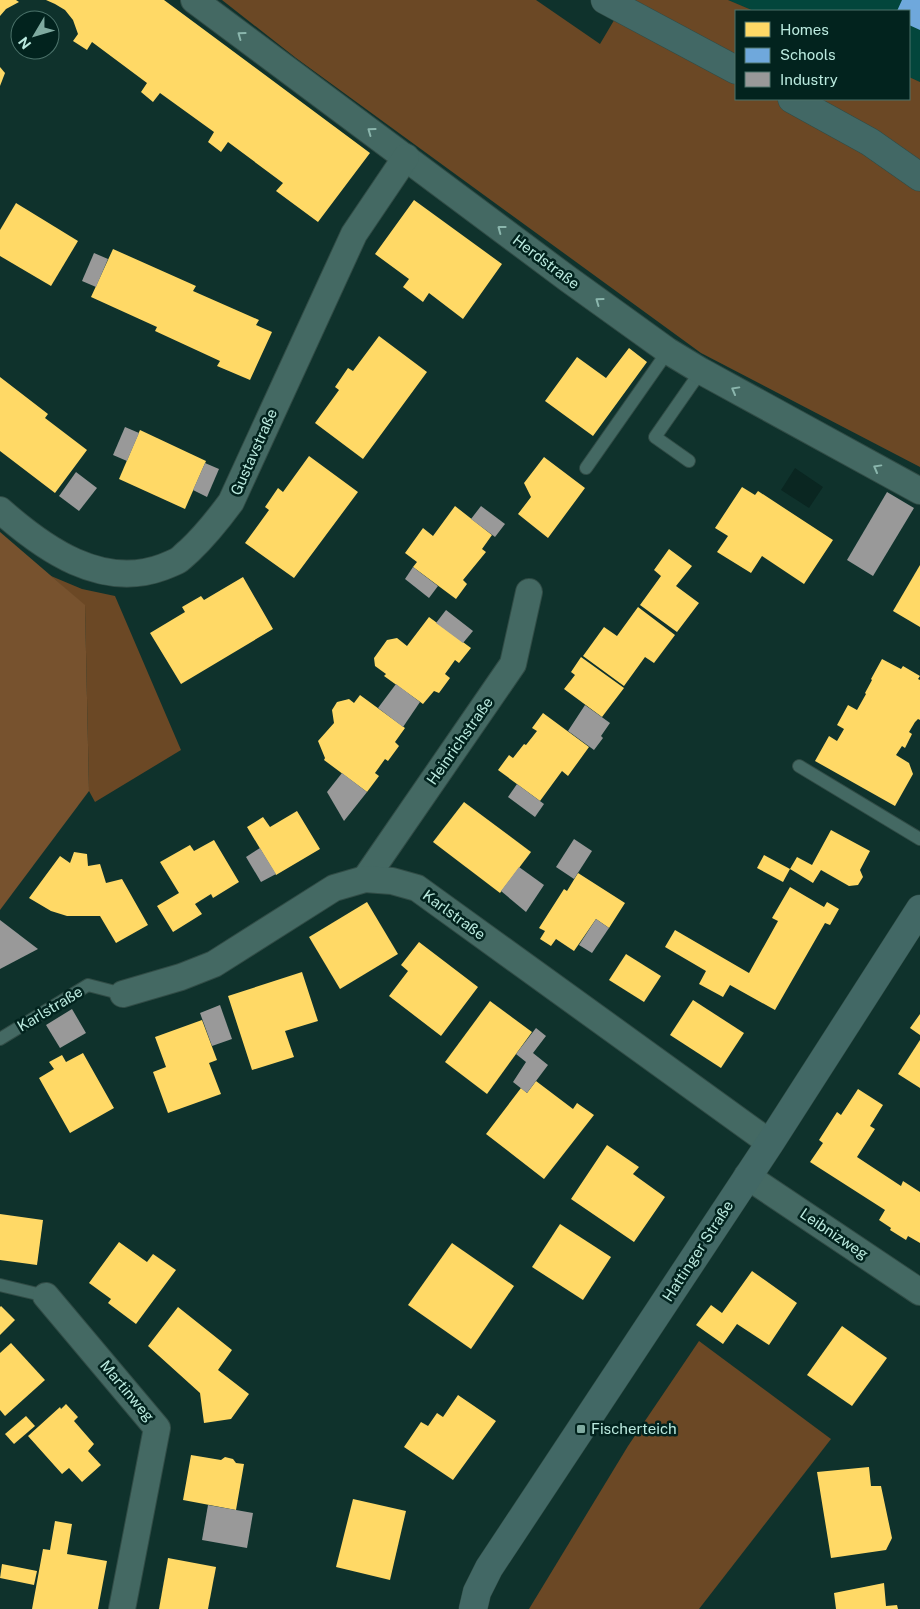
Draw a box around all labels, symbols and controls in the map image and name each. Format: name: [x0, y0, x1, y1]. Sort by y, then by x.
north arrow: [10, 10, 60, 60]
legend: [735, 10, 910, 100]
text: Homes: [780, 21, 829, 38]
one-way arrow: [238, 32, 247, 40]
text: N: [15, 34, 34, 52]
text: Schools: [780, 46, 836, 63]
text: Industry: [780, 71, 838, 88]
one-way arrow: [367, 128, 377, 137]
one-way arrow: [498, 226, 507, 234]
street label: Herdstraße: [510, 231, 583, 292]
one-way arrow: [595, 298, 605, 307]
one-way arrow: [731, 386, 740, 396]
street label: Gustavstraße: [227, 406, 280, 498]
one-way arrow: [874, 464, 883, 474]
street label: Heinrichstraße: [423, 694, 496, 788]
street label: Karlstraße: [420, 886, 489, 943]
street label: Karlstraße: [14, 982, 85, 1035]
street label: Hattinger Straße: [659, 1197, 736, 1304]
street label: Leibnizweg: [797, 1205, 872, 1263]
street label: Martinweg: [97, 1357, 158, 1425]
place label: Fischerteich: [591, 1420, 677, 1437]
marker: Fischerteich: [575, 1423, 587, 1435]

